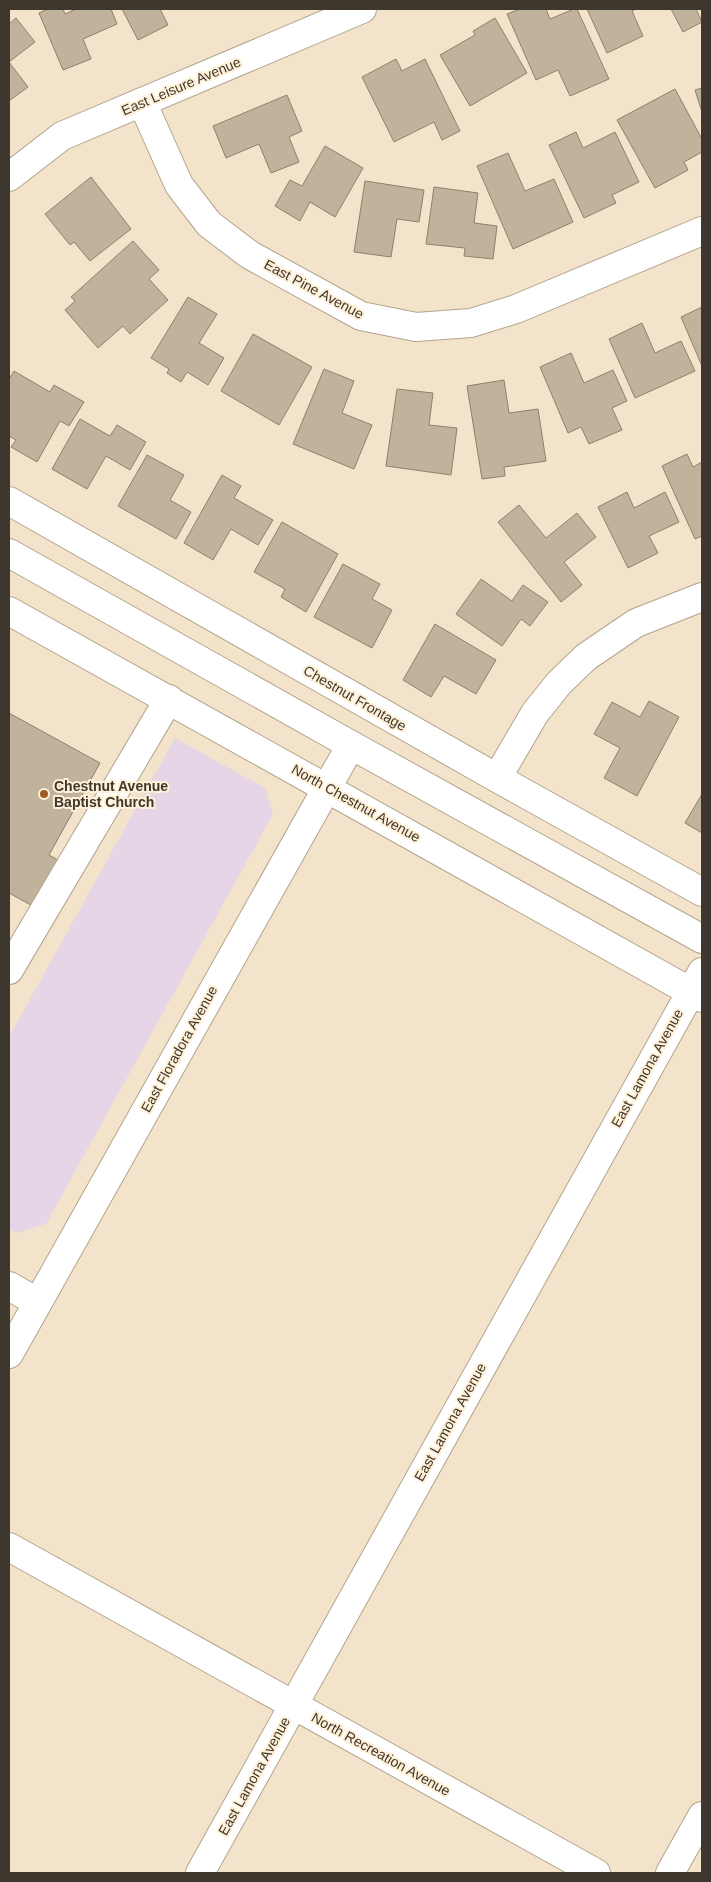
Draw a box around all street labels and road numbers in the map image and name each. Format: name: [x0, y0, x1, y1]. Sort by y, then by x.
street label: East Leisure Avenue: [119, 54, 243, 118]
street label: East Pine Avenue: [262, 256, 367, 322]
street label: Chestnut Frontage: [301, 662, 409, 734]
street label: North Chestnut Avenue: [289, 761, 423, 845]
street label: East Floradora Avenue: [138, 983, 221, 1115]
street label: East Lamona Avenue: [608, 1006, 686, 1130]
street label: East Lamona Avenue: [411, 1360, 489, 1484]
street label: North Recreation Avenue: [309, 1709, 453, 1799]
street label: East Lamona Avenue: [215, 1714, 293, 1838]

